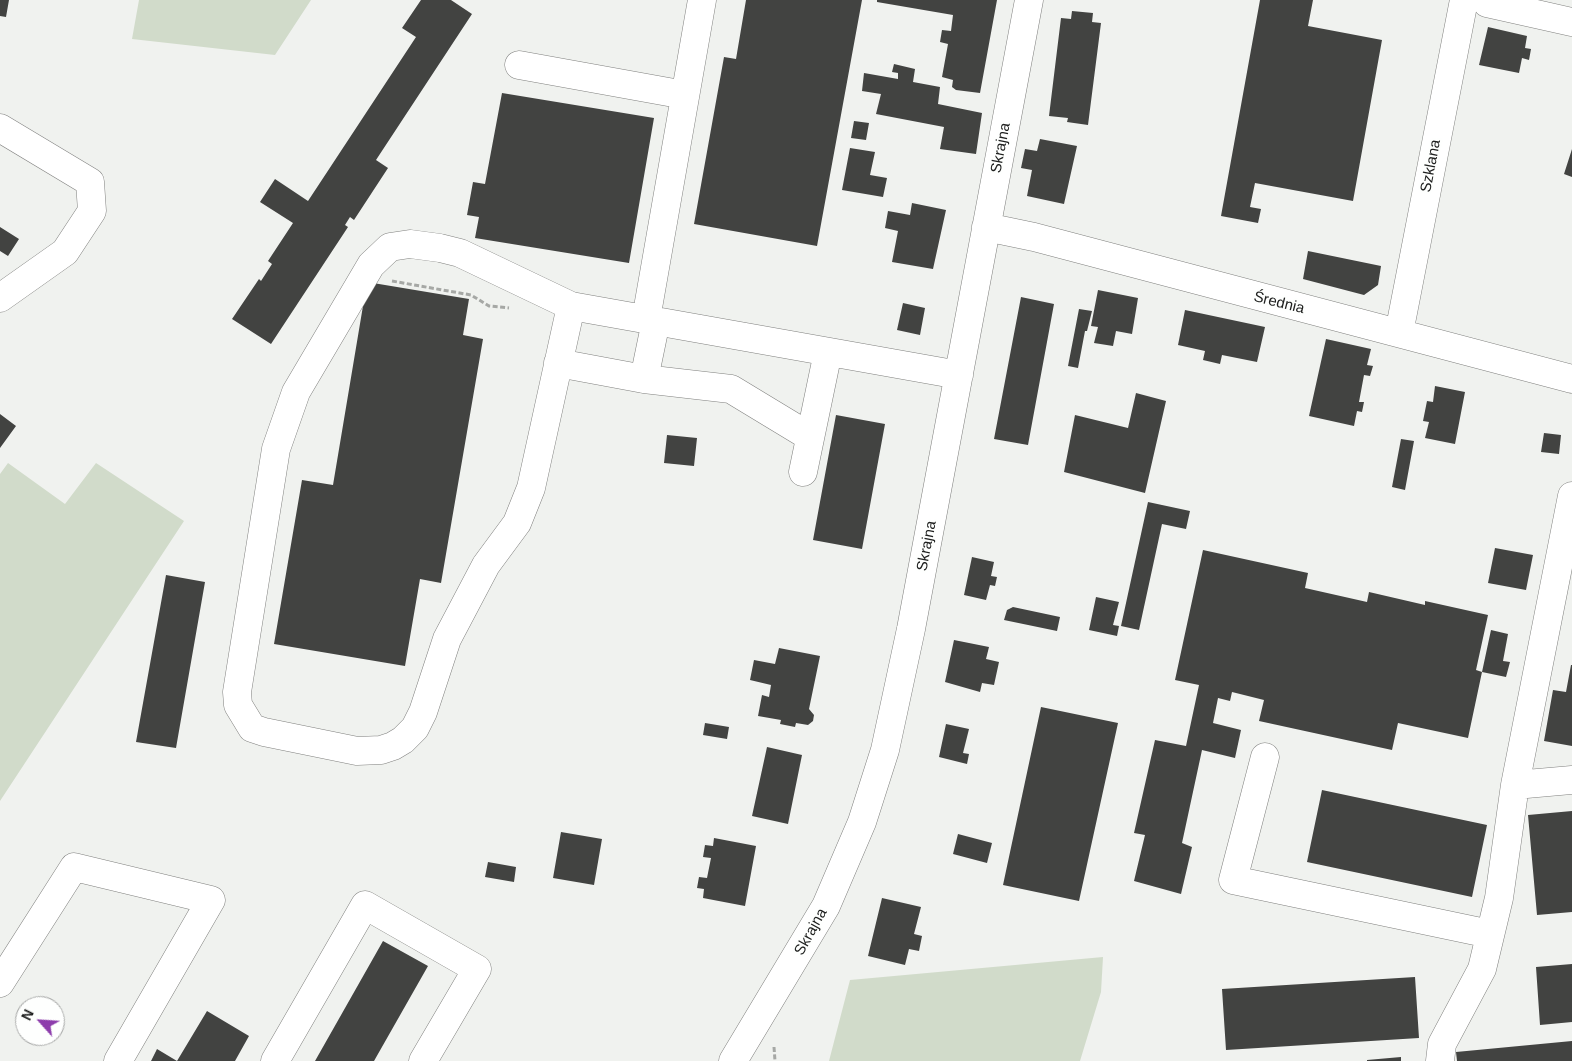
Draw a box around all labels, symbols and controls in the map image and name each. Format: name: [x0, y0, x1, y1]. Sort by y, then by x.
street label: Skrajna: [987, 121, 1015, 175]
street label: Szklana: [1417, 138, 1445, 194]
street label: Średnia: [1252, 288, 1306, 318]
street label: Skrajna: [913, 519, 941, 573]
street label: Skrajna: [791, 905, 831, 959]
north arrow: [15, 996, 65, 1046]
text: N: [18, 1007, 37, 1023]

